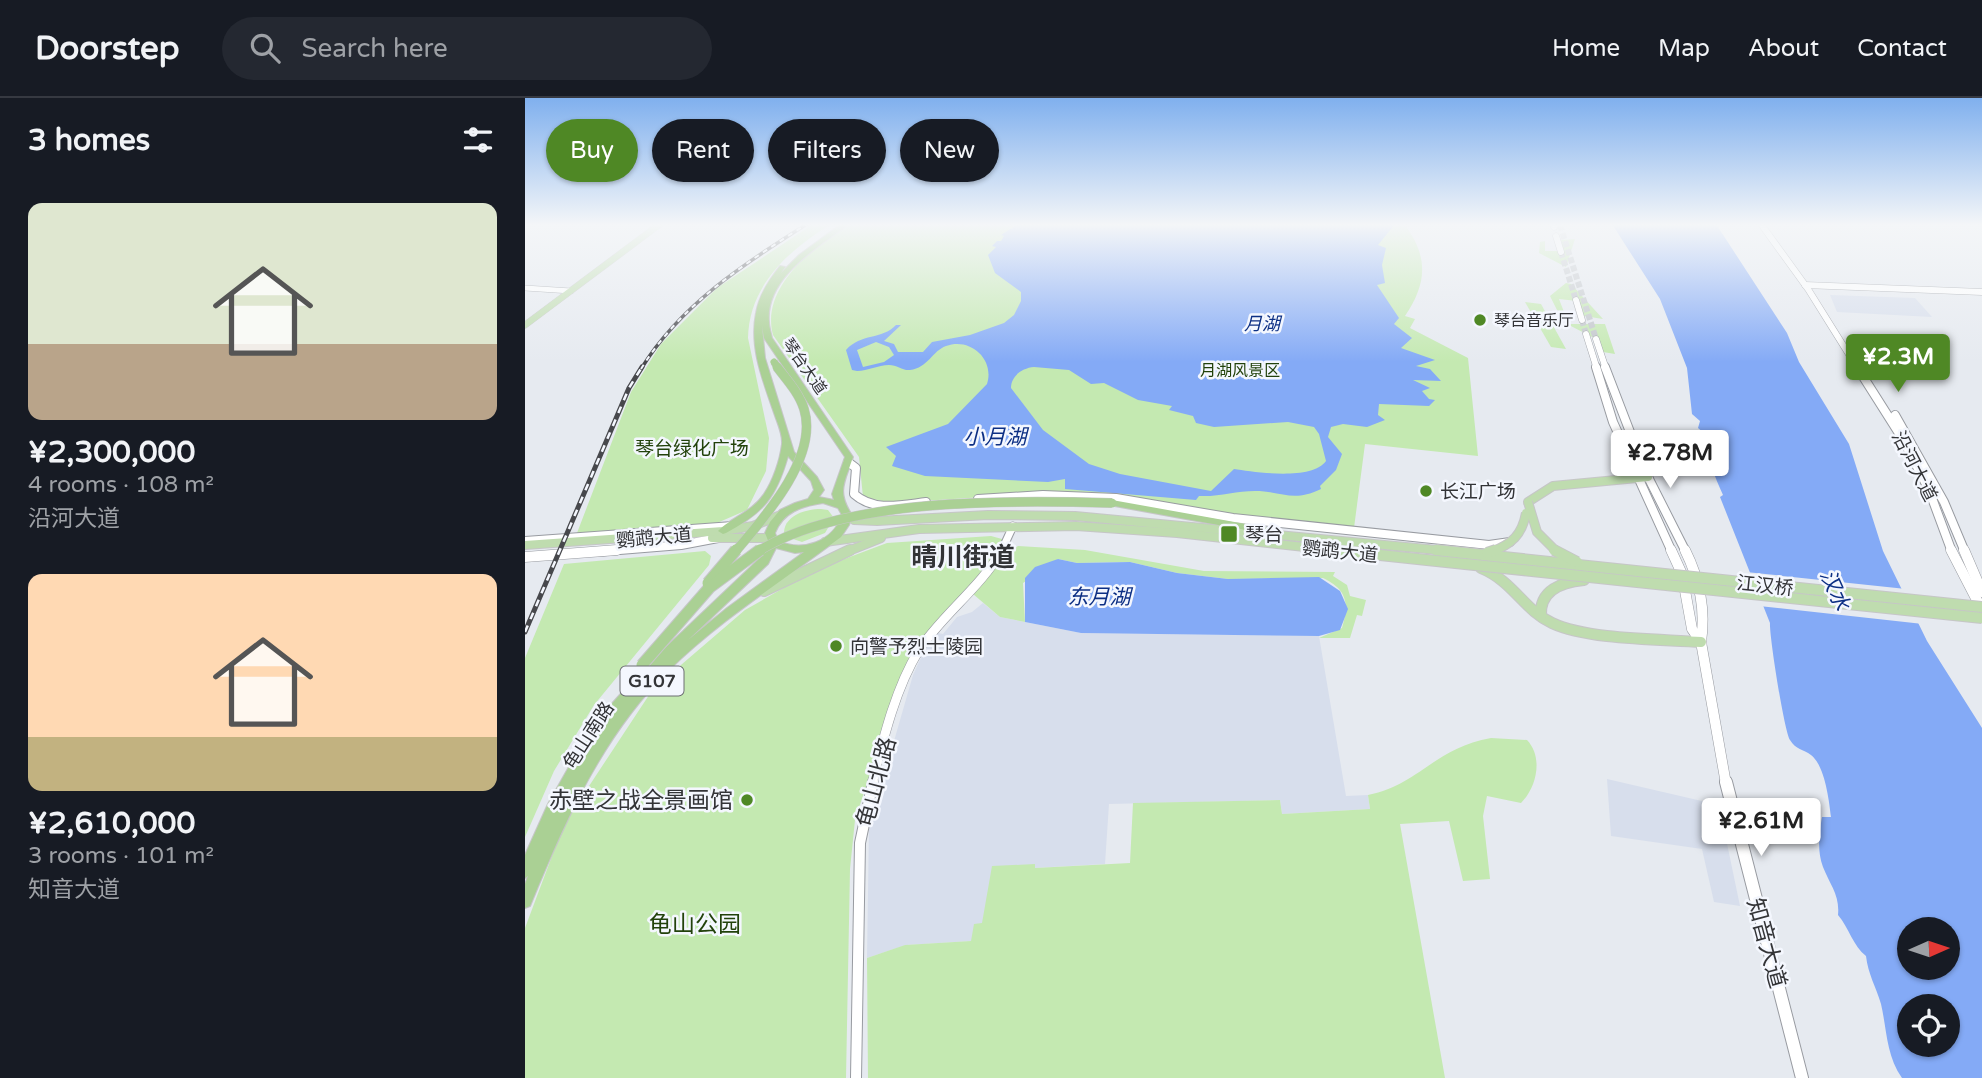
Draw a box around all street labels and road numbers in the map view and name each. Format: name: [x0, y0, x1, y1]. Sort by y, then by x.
street label: 琴台大道: [778, 335, 831, 399]
street label: 沿河大道: [1887, 428, 1941, 505]
street label: 鹦鹉大道: [615, 524, 693, 552]
street label: 鹦鹉大道: [1301, 537, 1379, 567]
street label: 江汉桥: [1735, 572, 1794, 600]
road number: G107: [621, 666, 683, 696]
street label: 龟山南路: [559, 698, 619, 773]
street label: 龟山北路: [852, 734, 902, 830]
street label: 知音大道: [1741, 895, 1791, 991]

